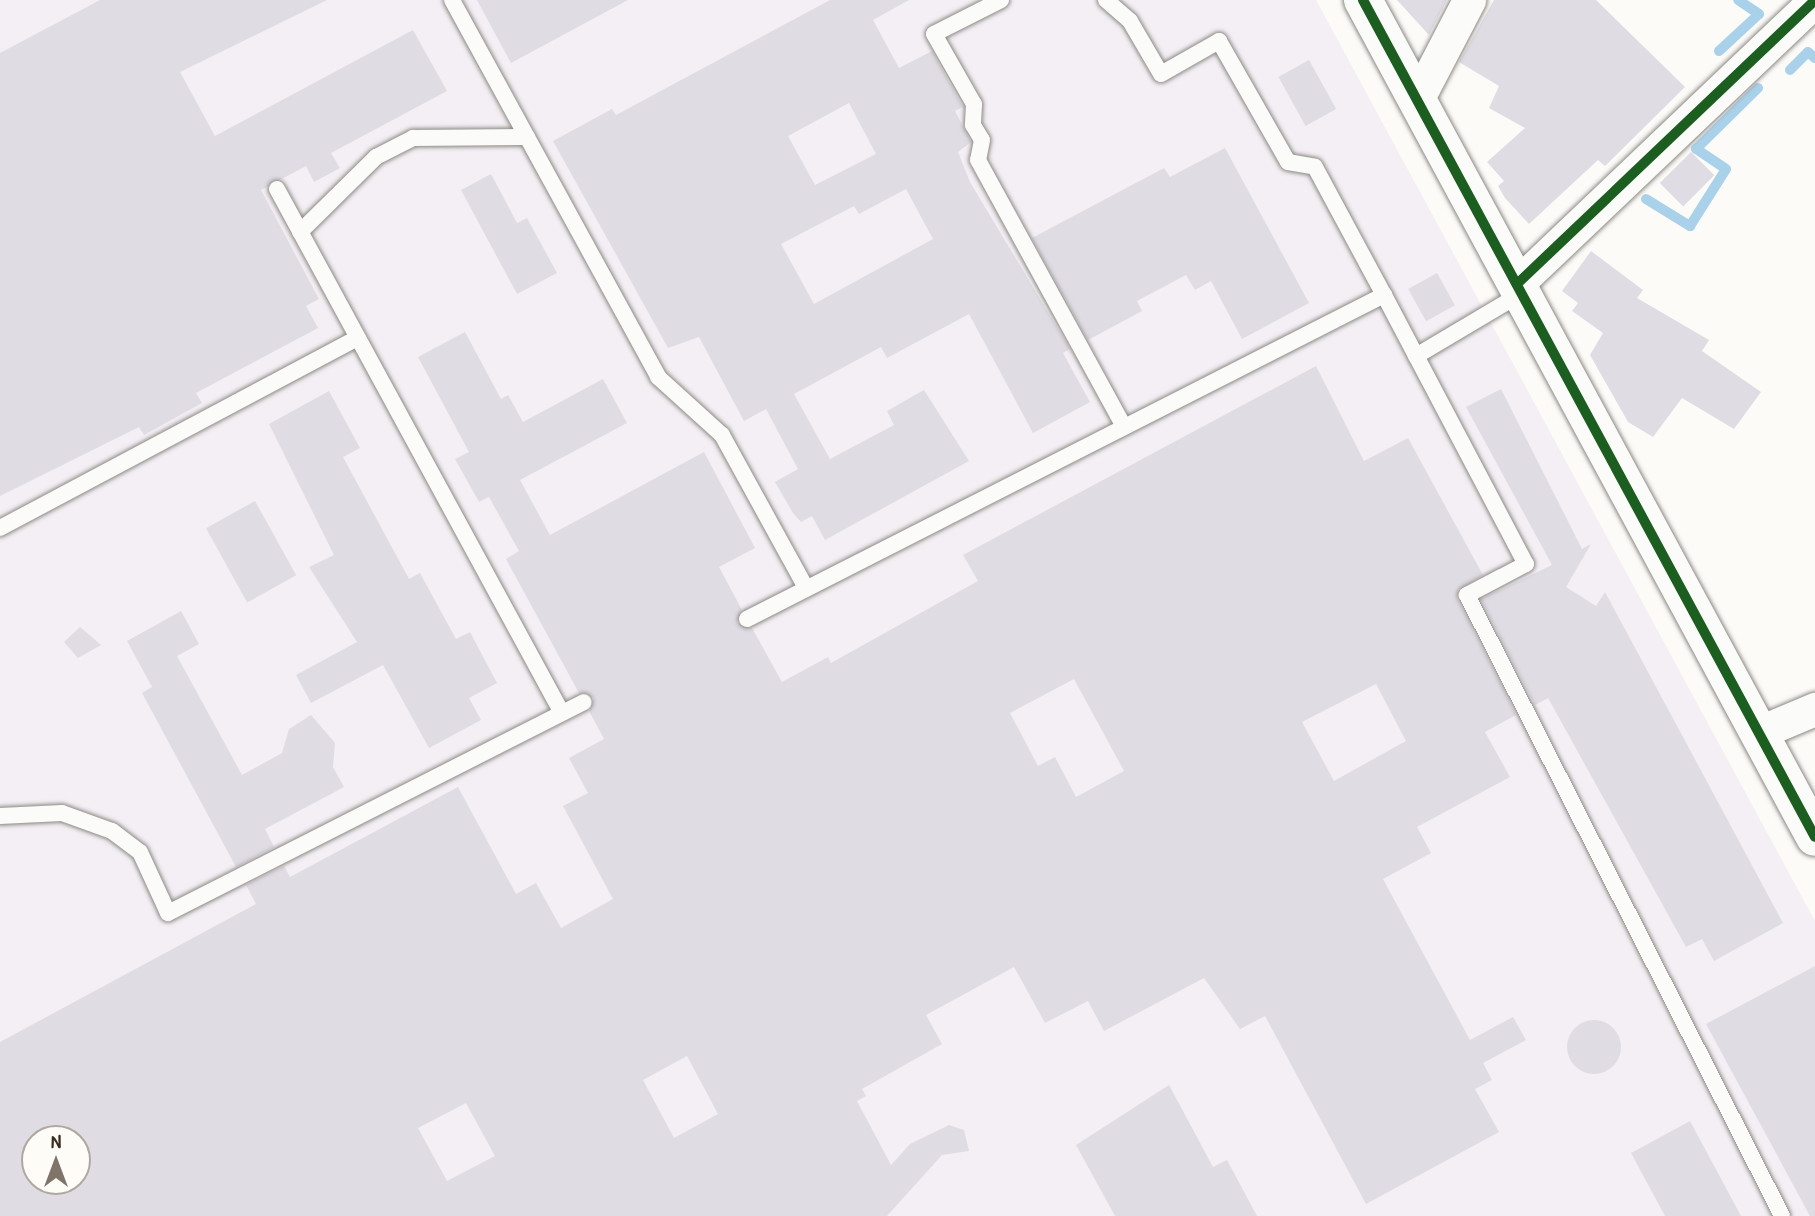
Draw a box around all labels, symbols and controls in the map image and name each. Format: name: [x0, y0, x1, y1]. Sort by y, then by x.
north arrow: [21, 1125, 91, 1195]
text: N: [51, 1128, 61, 1154]

